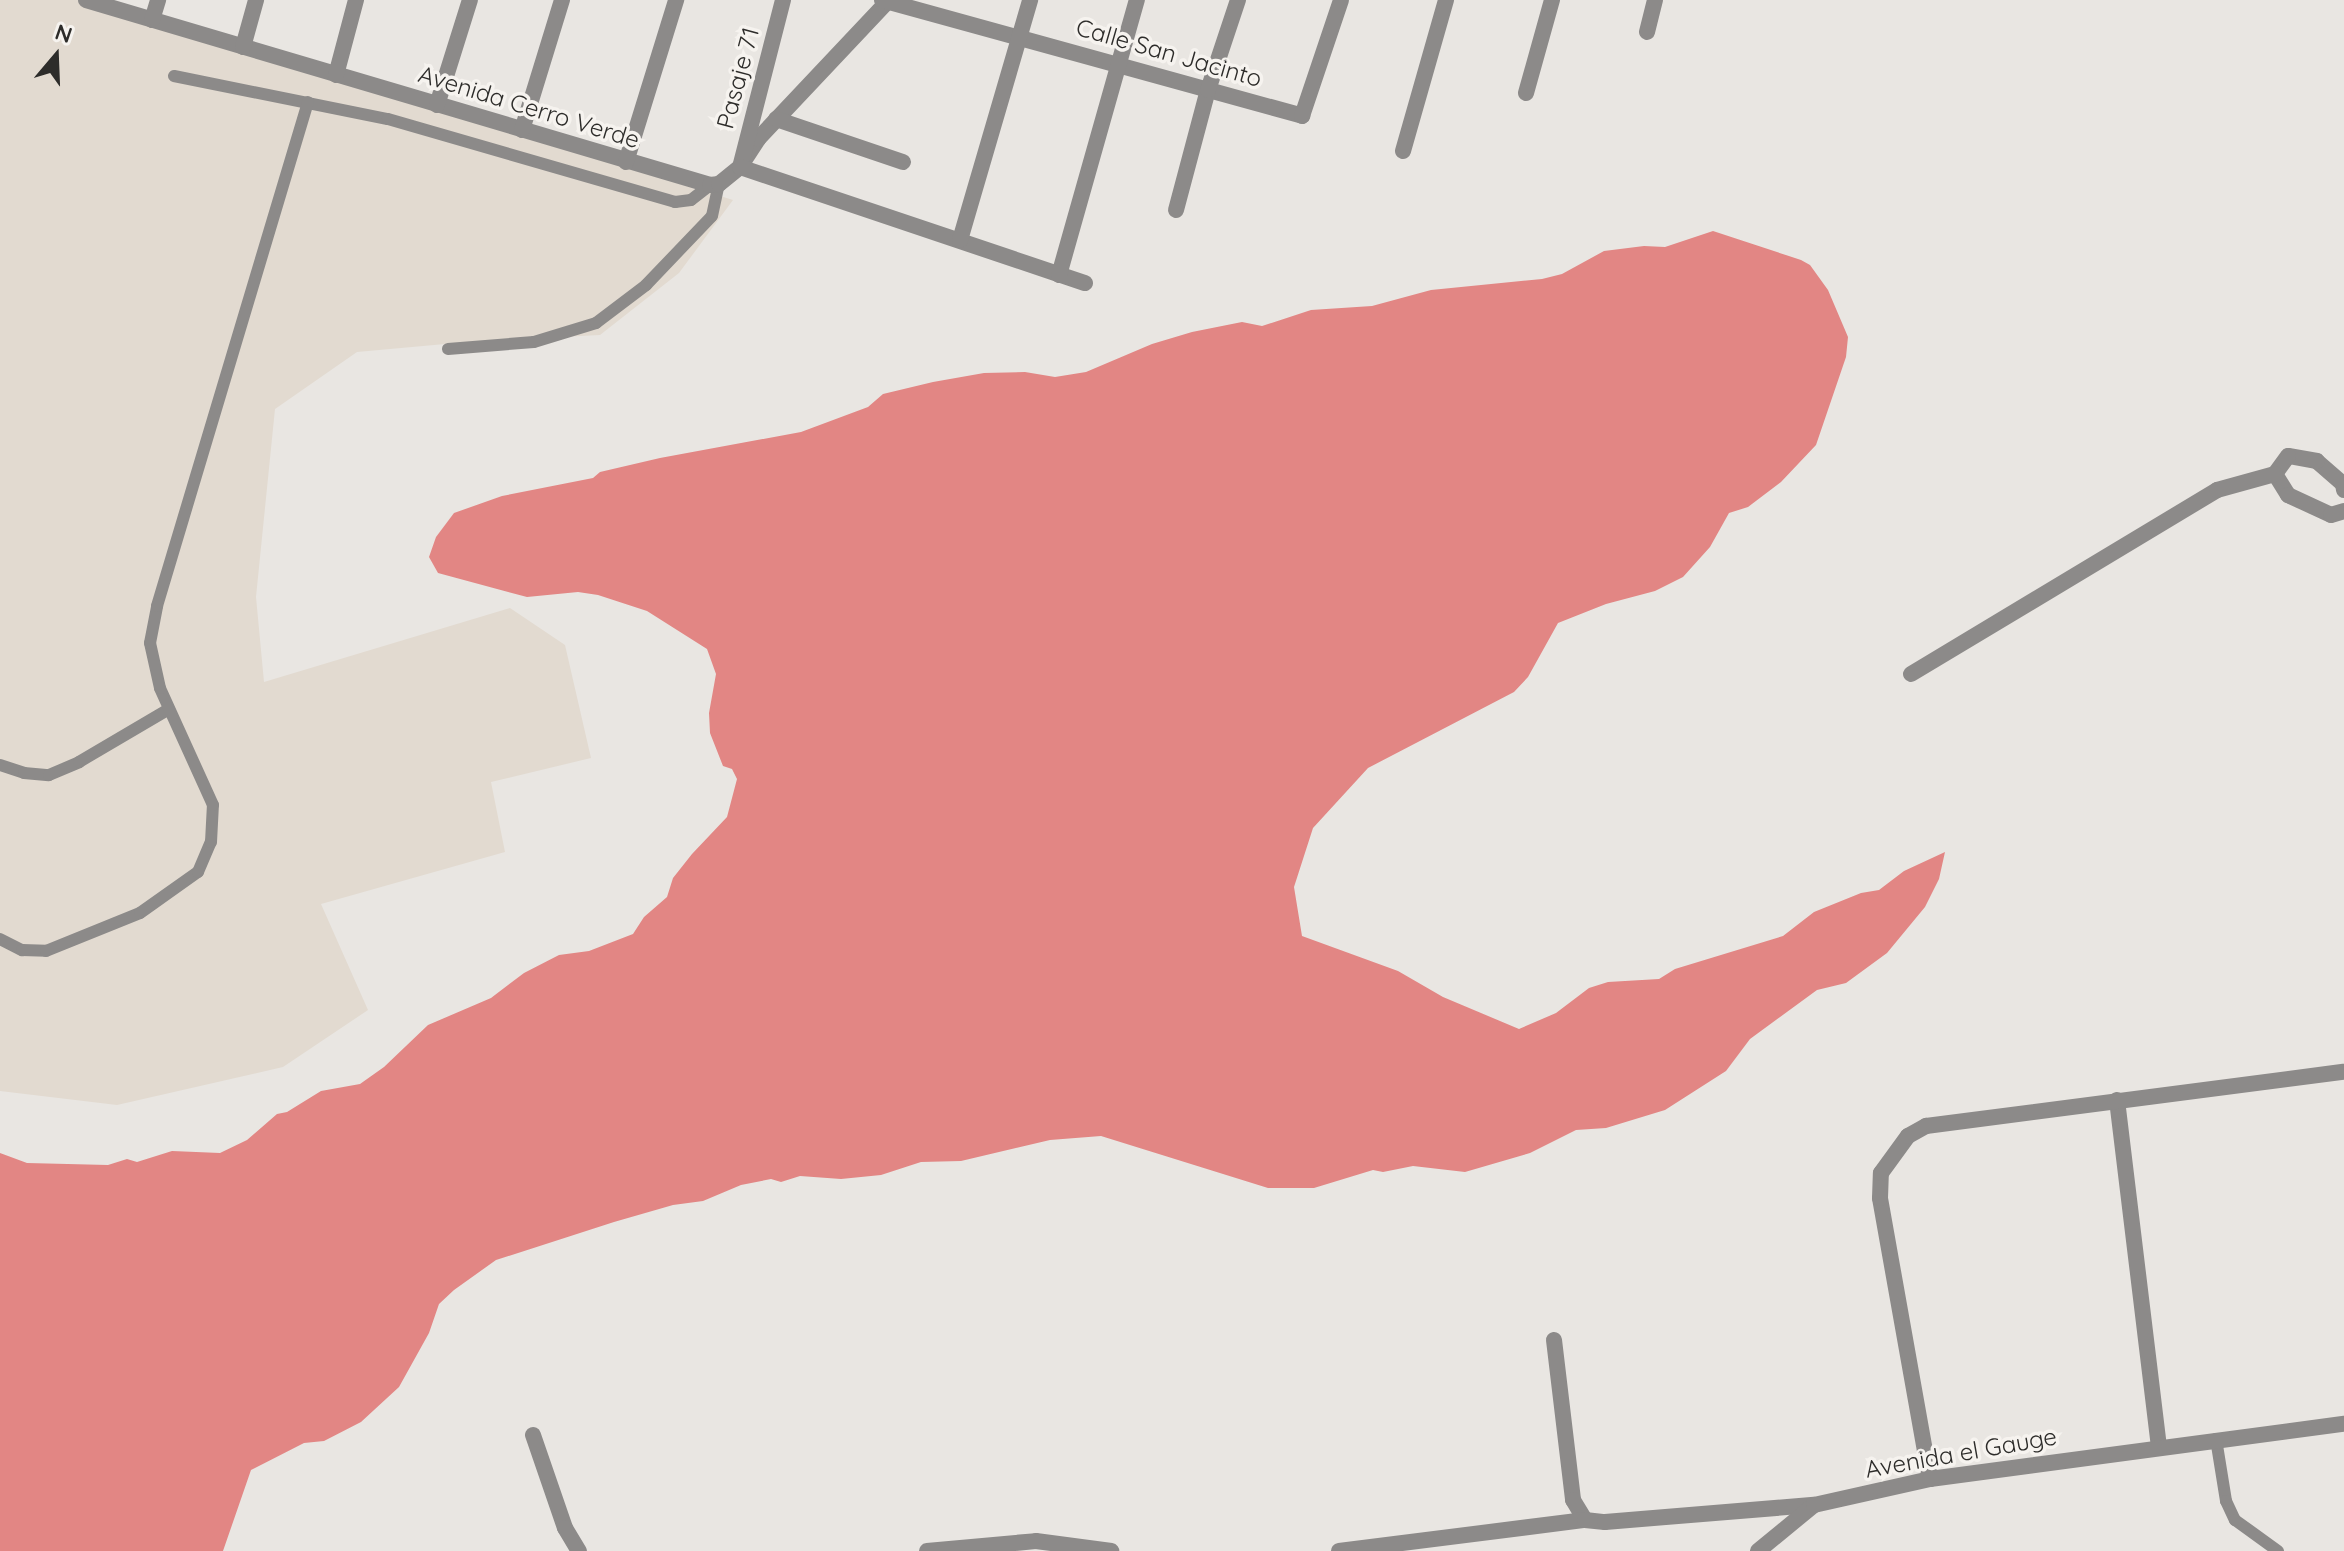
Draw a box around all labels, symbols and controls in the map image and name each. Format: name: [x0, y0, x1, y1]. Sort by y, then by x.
street label: Calle San Jacinto: [1073, 13, 1265, 93]
north arrow: [16, 16, 96, 96]
text: N: [52, 17, 76, 49]
street label: Pasaje 71: [711, 24, 765, 132]
street label: Avenida Cerro Verde: [415, 60, 643, 154]
street label: Avenida el Gauge: [1863, 1422, 2059, 1484]

